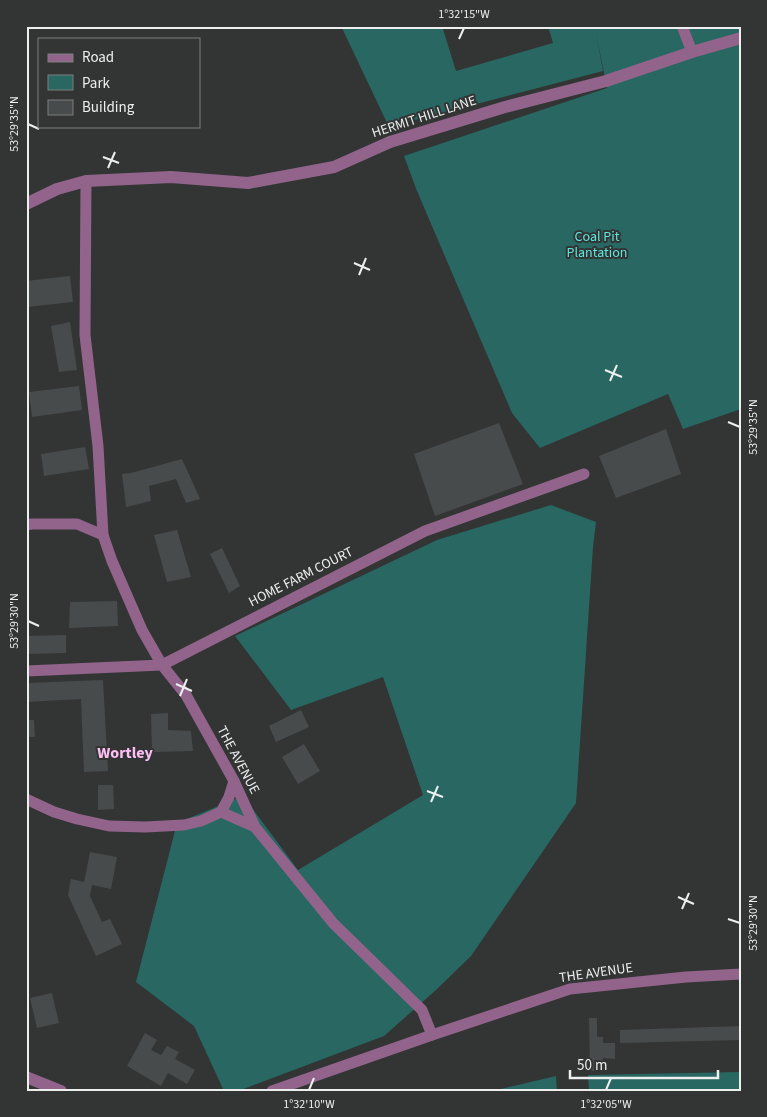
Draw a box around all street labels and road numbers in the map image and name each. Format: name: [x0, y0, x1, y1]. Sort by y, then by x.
street label: HERMIT HILL LANE: [369, 91, 479, 143]
street label: HOME FARM COURT: [245, 542, 357, 612]
street label: THE AVENUE: [212, 723, 264, 797]
street label: THE AVENUE: [558, 958, 634, 988]

